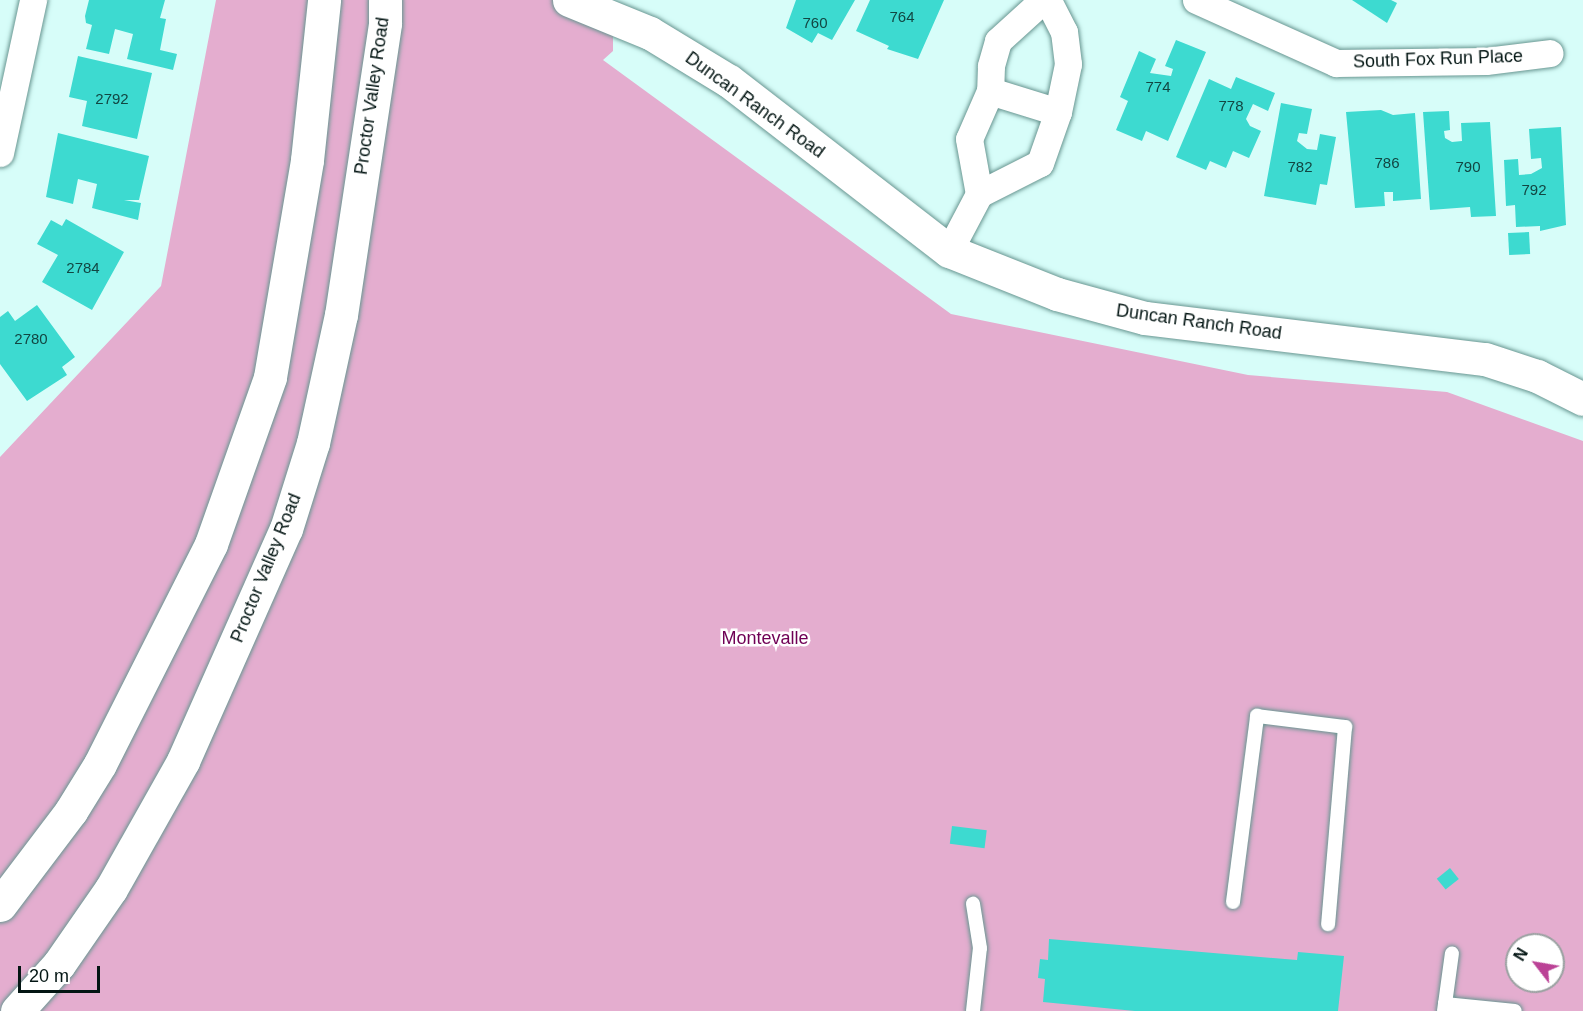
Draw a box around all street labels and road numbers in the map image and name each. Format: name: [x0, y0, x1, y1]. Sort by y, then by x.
street label: Proctor Valley Road: [350, 16, 394, 176]
street label: South Fox Run Place: [1353, 45, 1523, 73]
street label: Duncan Ranch Road: [681, 47, 829, 163]
street label: Duncan Ranch Road: [1115, 300, 1283, 344]
street label: Proctor Valley Road: [226, 490, 306, 646]

